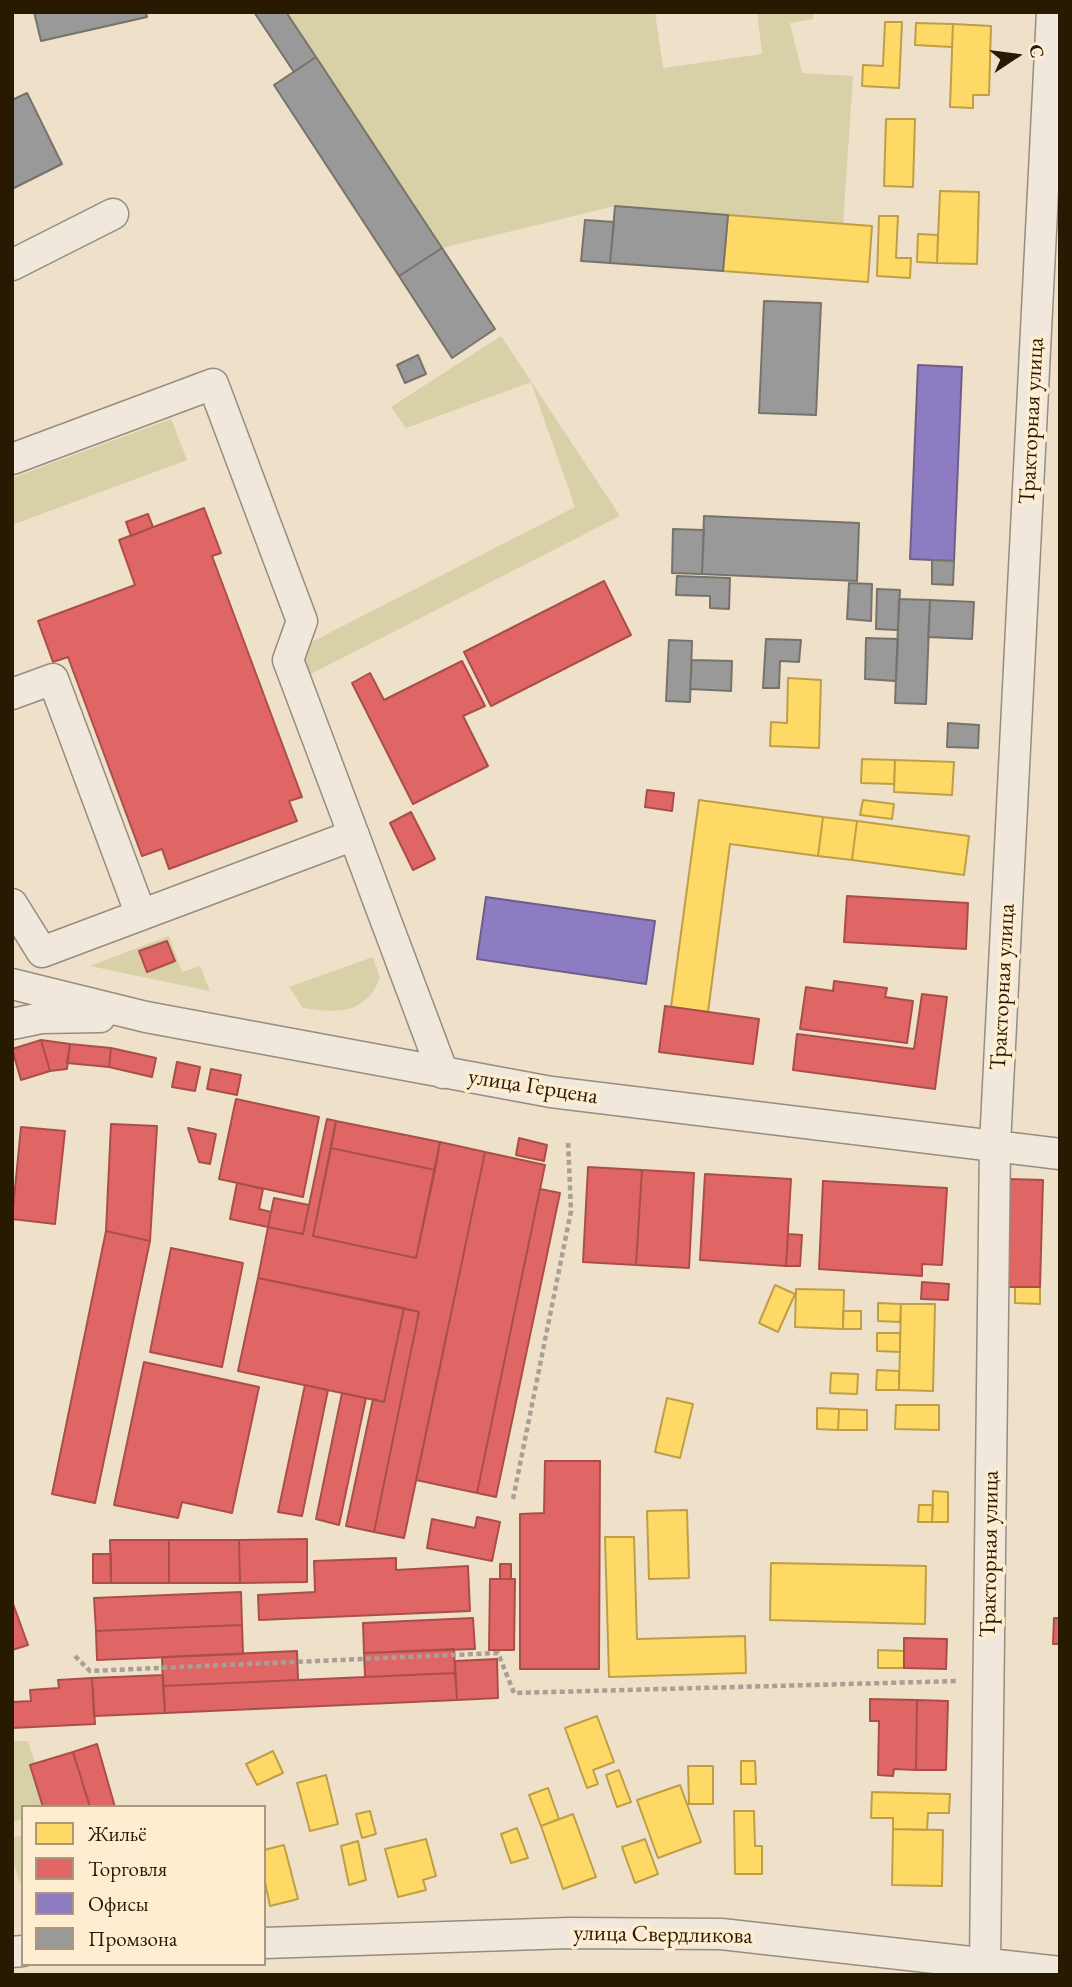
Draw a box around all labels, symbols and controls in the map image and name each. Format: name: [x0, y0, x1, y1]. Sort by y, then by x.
north arrow: [981, 21, 1051, 91]
text: С: [1023, 42, 1051, 61]
street label: Тракторная улица: [1014, 337, 1050, 505]
street label: Тракторная улица: [985, 903, 1021, 1071]
street label: улица Герцена: [466, 1063, 600, 1111]
street label: Тракторная улица: [975, 1470, 1005, 1638]
legend: [21, 1805, 266, 1966]
text: Жильё: [88, 1820, 147, 1847]
text: Торговля: [88, 1855, 167, 1882]
text: Офисы: [88, 1890, 148, 1917]
street label: улица Свердликова: [573, 1920, 753, 1950]
text: Промзона: [88, 1925, 177, 1952]

